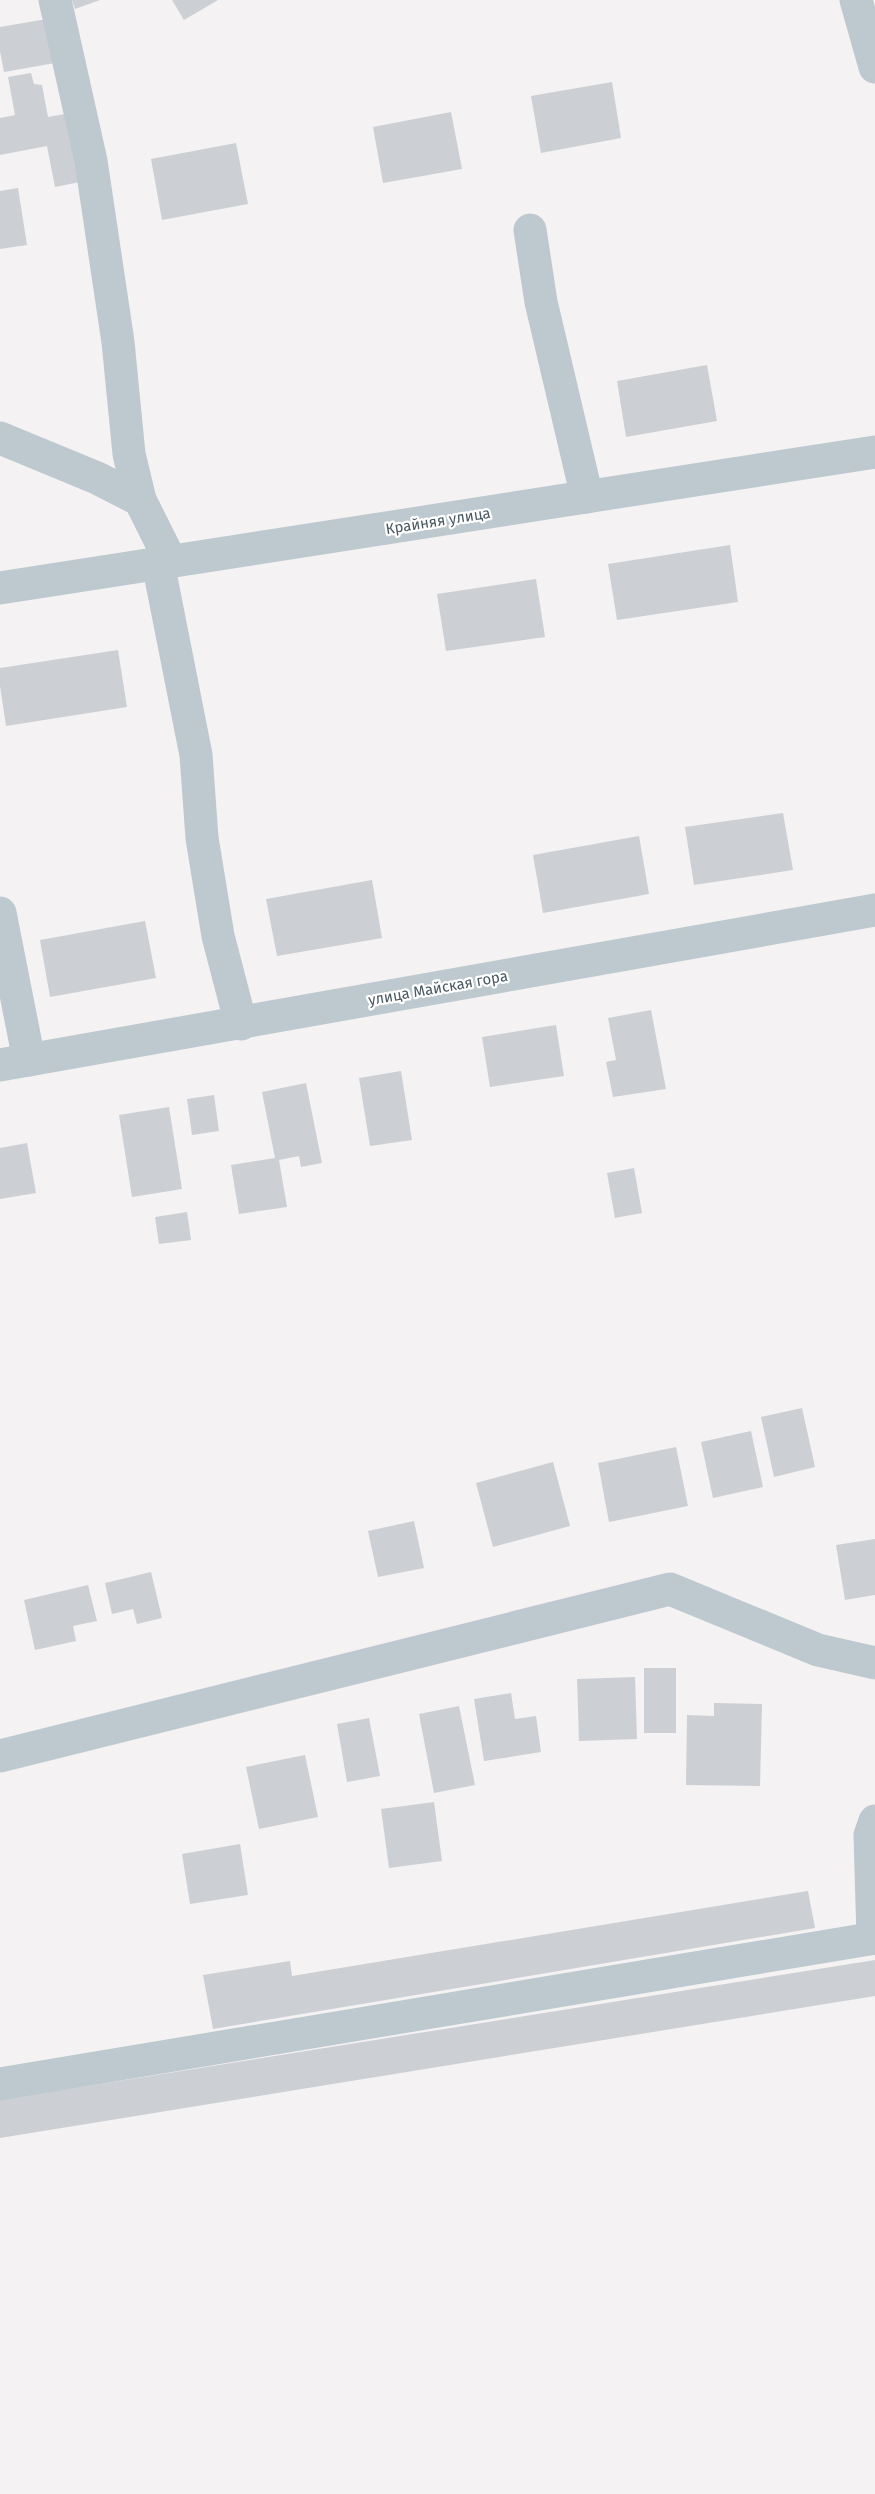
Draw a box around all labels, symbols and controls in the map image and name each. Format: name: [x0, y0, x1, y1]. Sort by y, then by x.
street label: Крайняя улица: [384, 504, 492, 538]
street label: улица Майская гора: [367, 967, 509, 1009]

